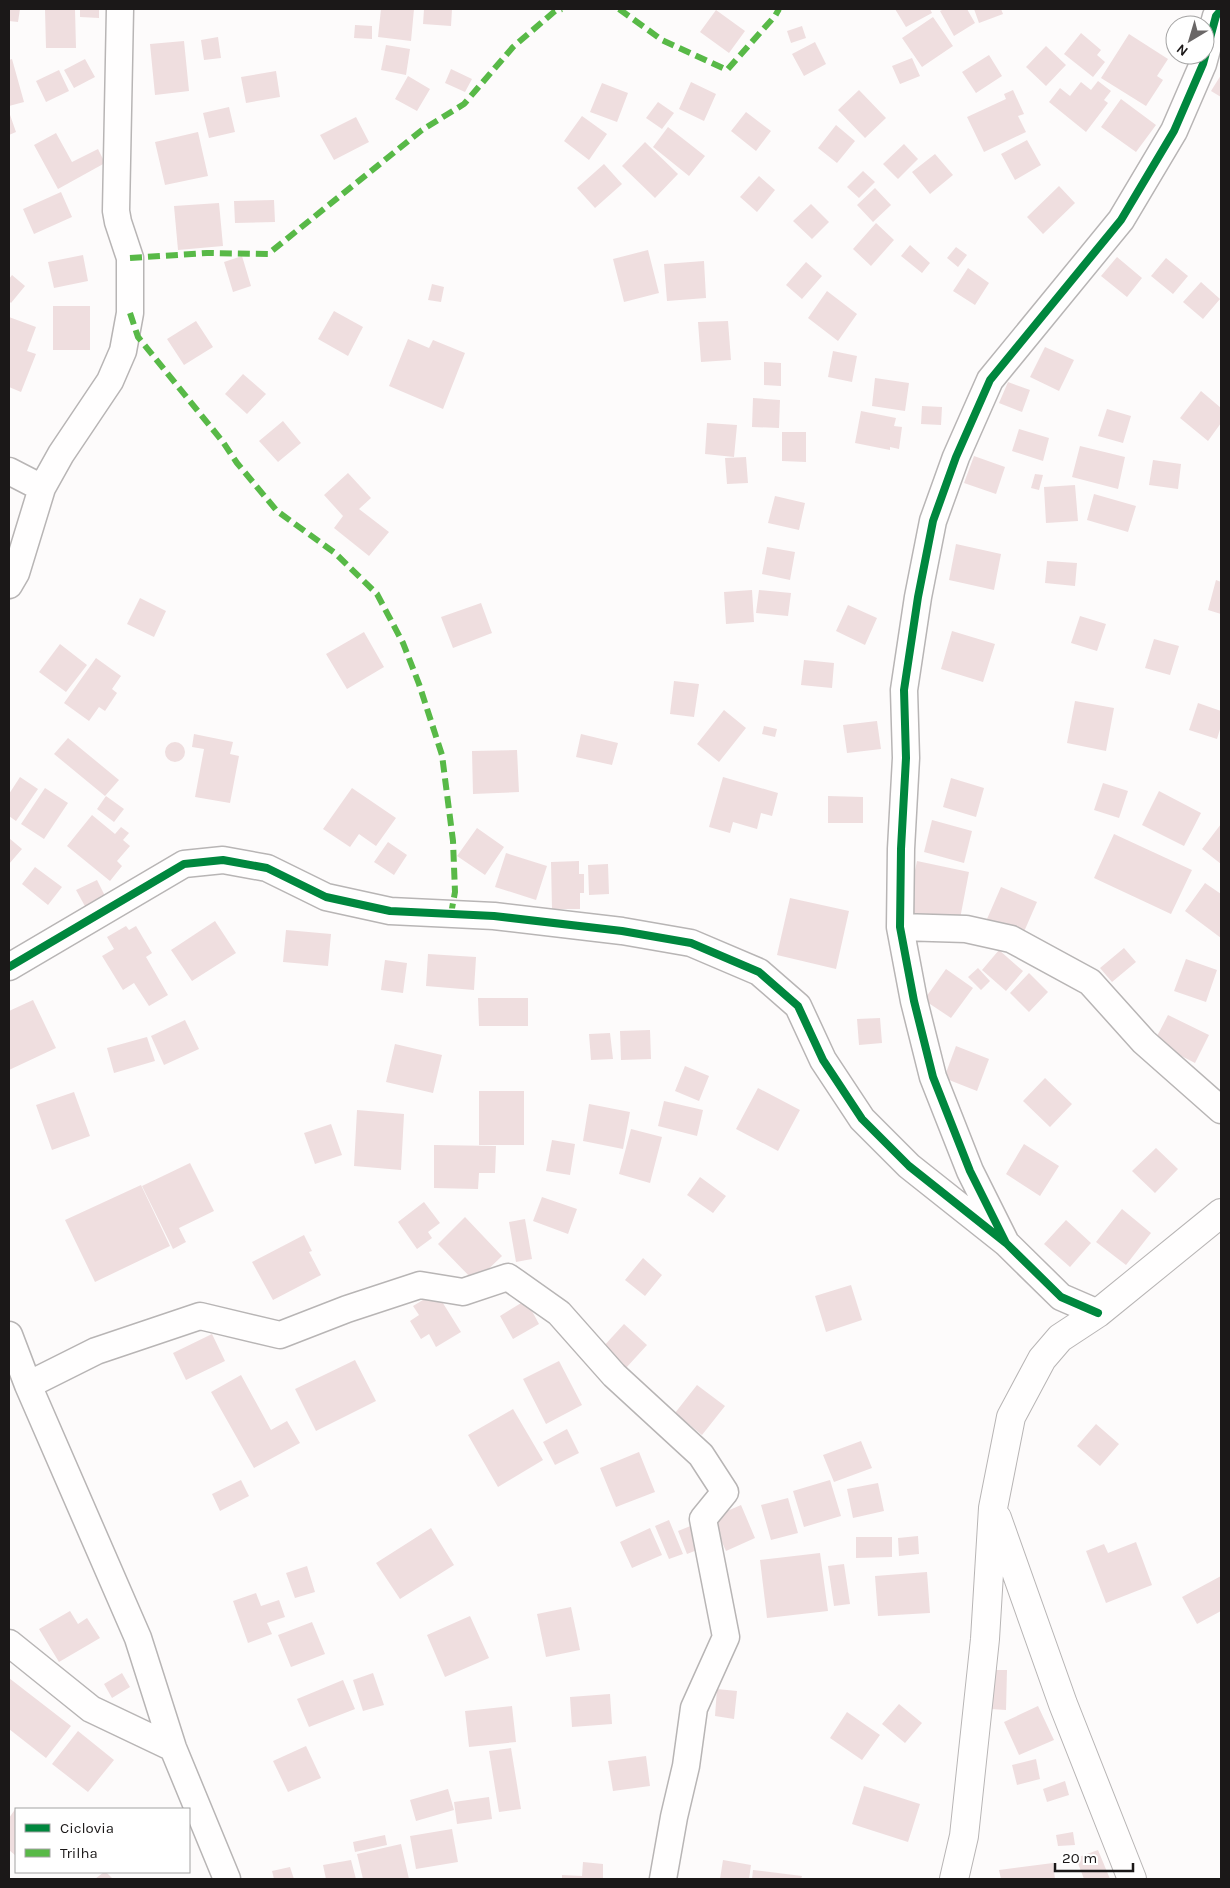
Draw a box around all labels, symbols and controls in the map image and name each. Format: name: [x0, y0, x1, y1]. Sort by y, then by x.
north arrow: [1165, 15, 1215, 65]
text: N: [1173, 40, 1191, 60]
legend: [15, 1808, 190, 1873]
text: Ciclovia: [60, 1819, 114, 1837]
scale bar: [1055, 1840, 1132, 1872]
text: Trilha: [60, 1844, 98, 1862]
text: 20 m: [1062, 1849, 1097, 1867]

